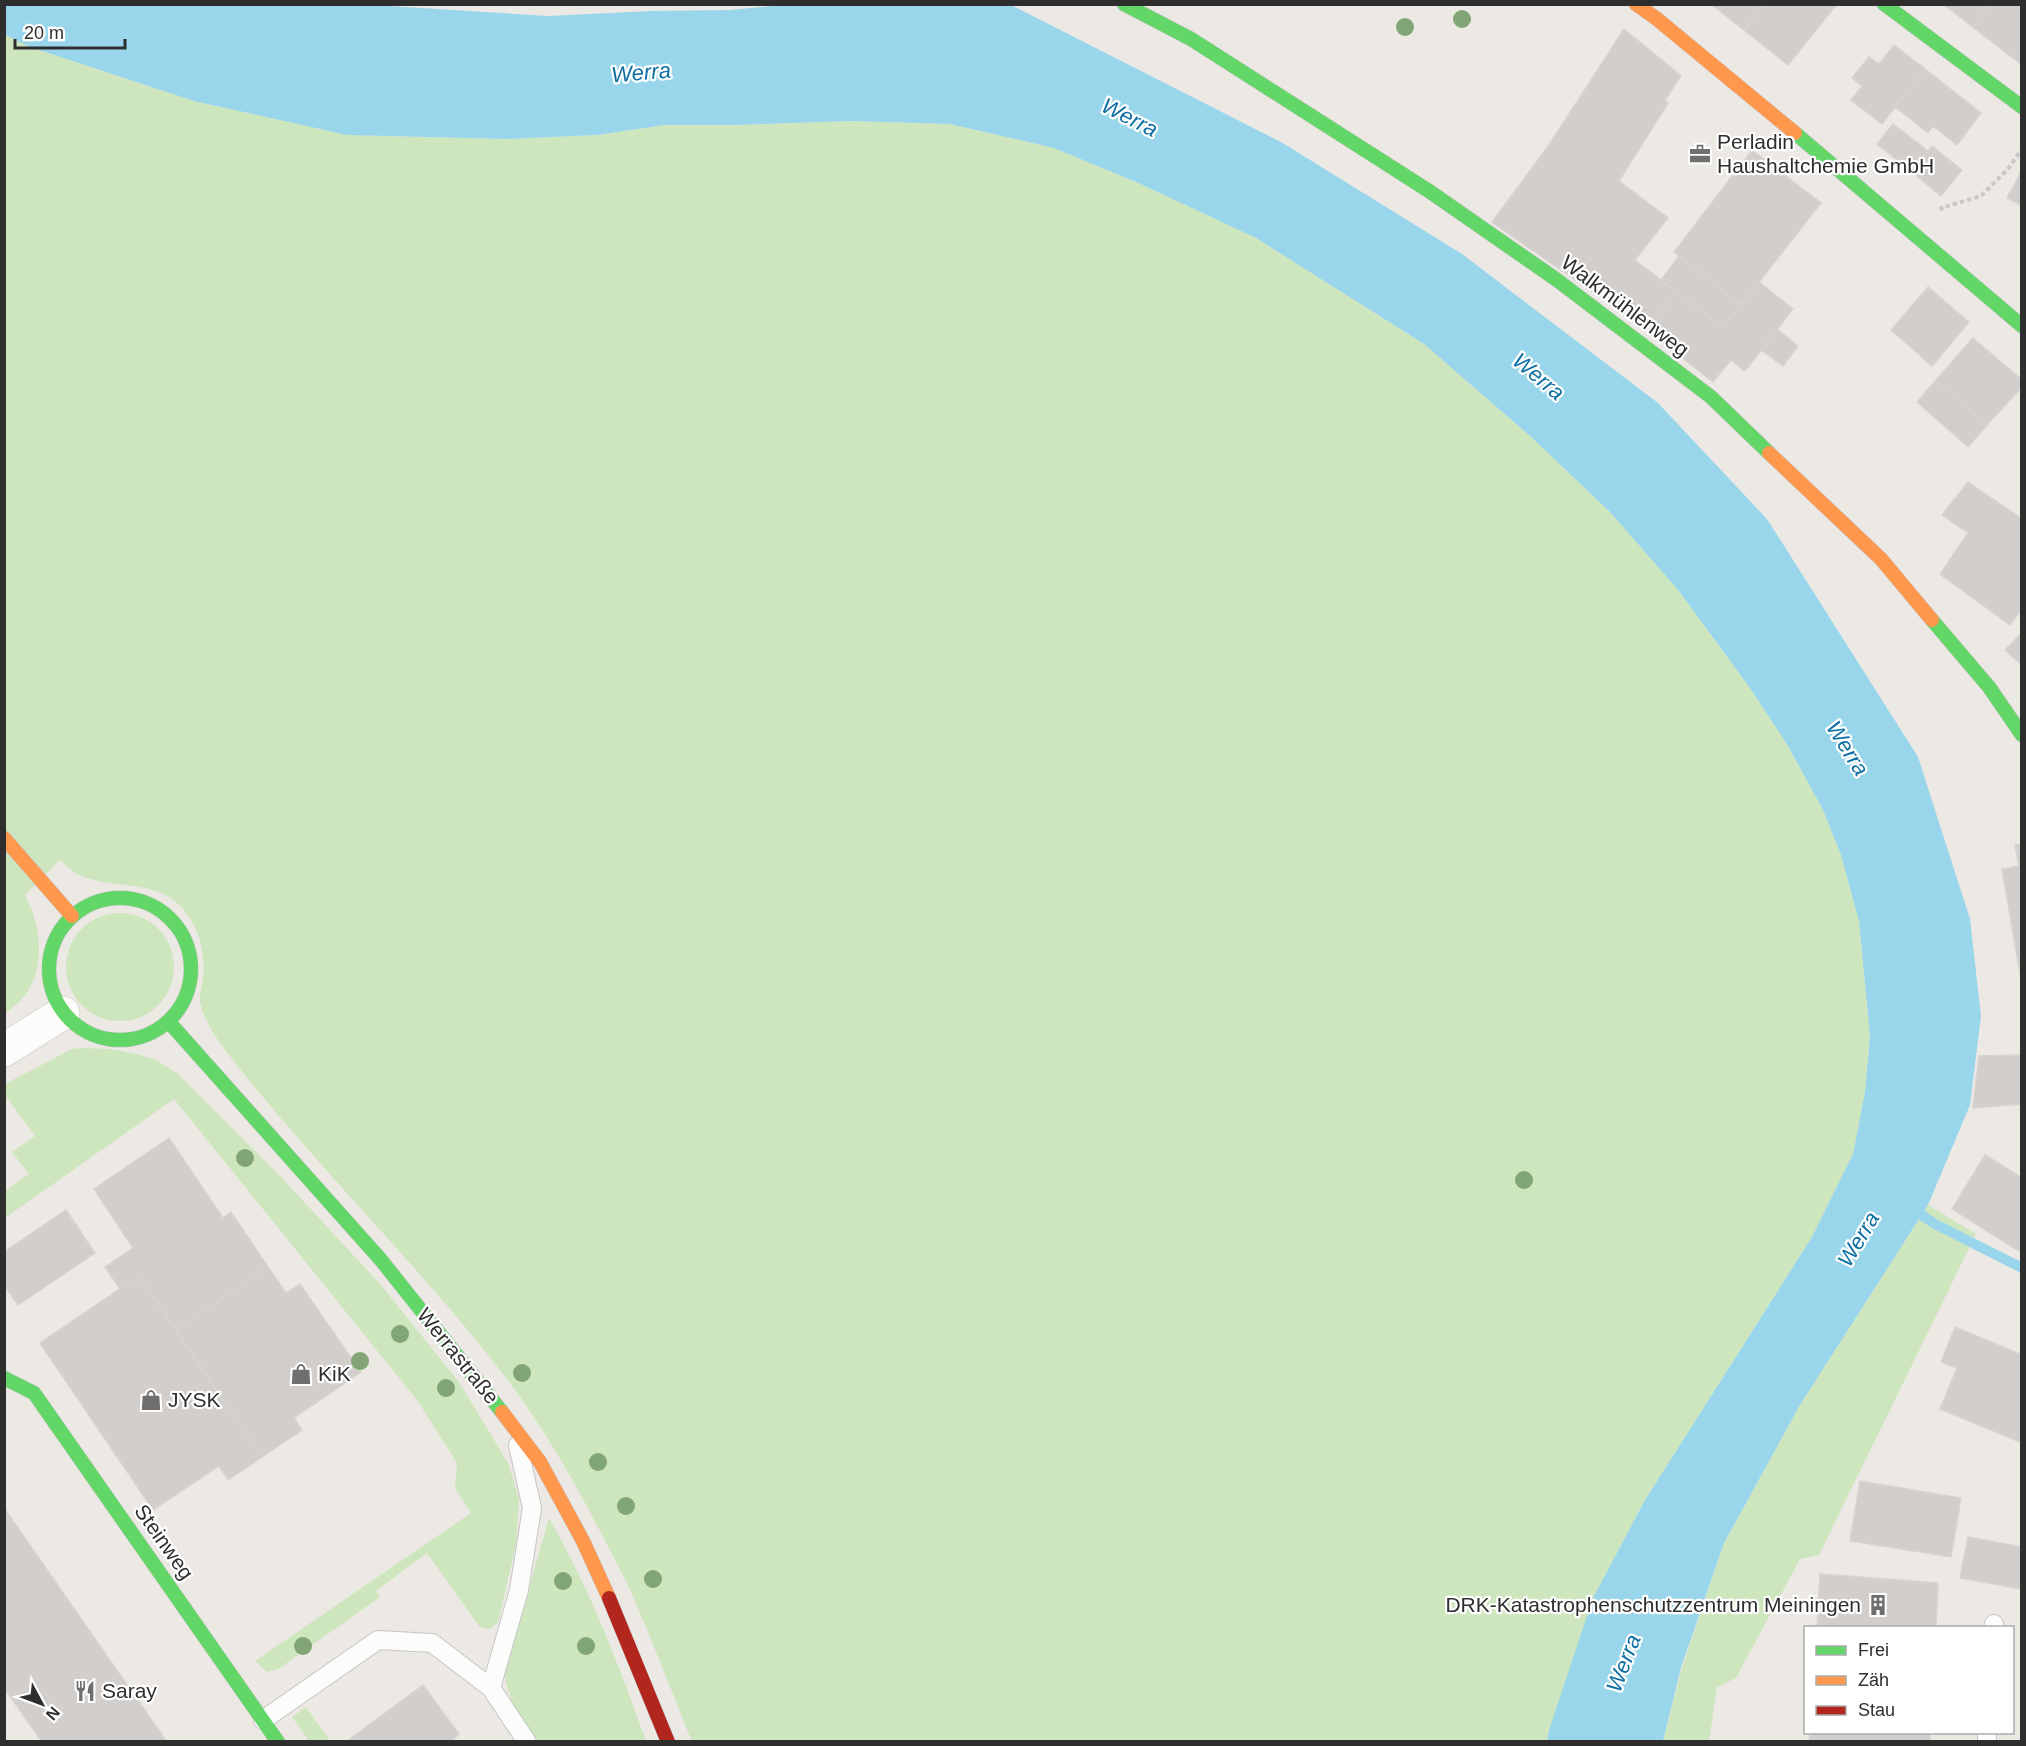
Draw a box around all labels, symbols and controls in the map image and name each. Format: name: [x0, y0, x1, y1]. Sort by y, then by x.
scale bar: [15, 12, 124, 50]
text: 20 m: [24, 23, 64, 43]
water label: Werra: [610, 57, 672, 88]
water label: Werra: [1098, 93, 1162, 142]
place label: Perladin Haushaltchemie GmbH: [1717, 130, 1934, 177]
office icon: Perladin Haushaltchemie GmbH: [1688, 142, 1712, 166]
street label: Walkmühlenweg: [1557, 250, 1693, 361]
water label: Werra: [1508, 348, 1570, 405]
water label: Werra: [1821, 716, 1874, 780]
water label: Werra: [1832, 1207, 1884, 1271]
street label: Werrastraße: [413, 1303, 504, 1408]
shop icon: KiK: [289, 1362, 313, 1386]
place label: KiK: [318, 1362, 351, 1385]
shop icon: JYSK: [139, 1388, 163, 1412]
place label: JYSK: [168, 1388, 221, 1411]
street label: Steinweg: [130, 1500, 199, 1584]
place label: DRK-Katastrophenschutzzentrum Meiningen: [1445, 1593, 1861, 1616]
building icon: DRK-Katastrophenschutzzentrum Meiningen: [1866, 1593, 1890, 1617]
legend: [1804, 1626, 2014, 1734]
water label: Werra: [1601, 1631, 1646, 1695]
text: Frei: [1858, 1640, 1889, 1660]
text: Zäh: [1858, 1670, 1889, 1690]
north arrow: [12, 1674, 72, 1734]
restaurant icon: Saray: [73, 1679, 97, 1703]
place label: Saray: [102, 1679, 157, 1702]
text: Stau: [1858, 1700, 1895, 1720]
text: N: [43, 1704, 63, 1723]

